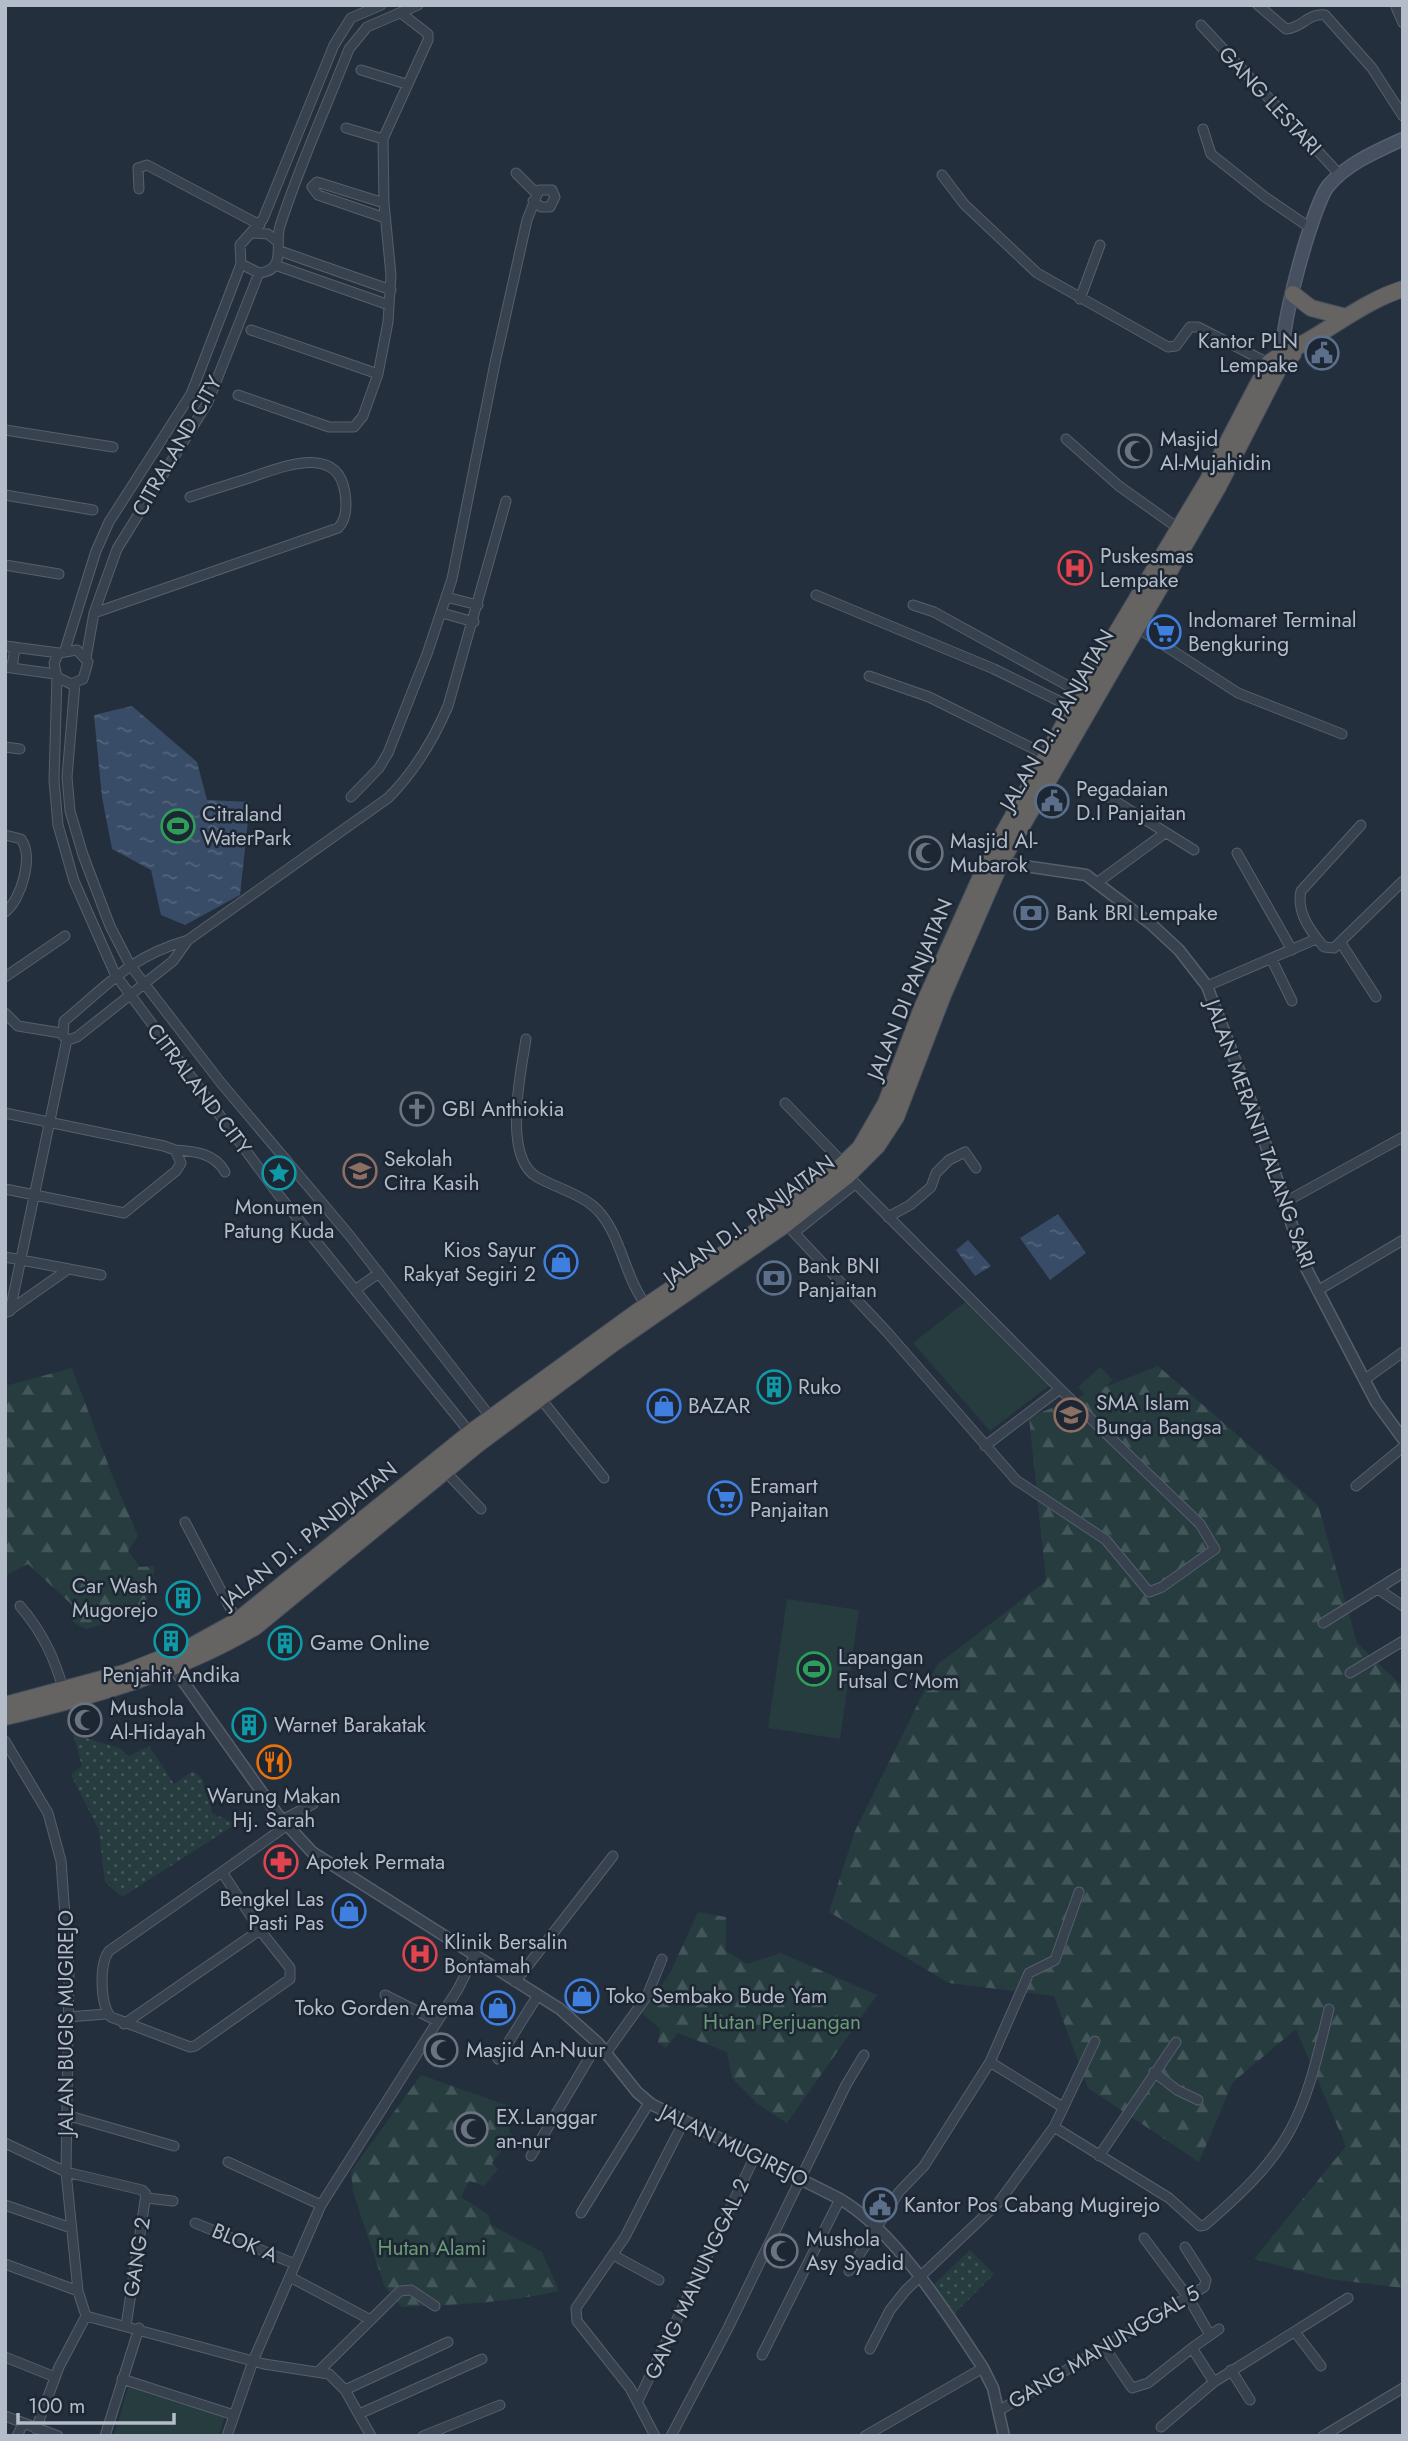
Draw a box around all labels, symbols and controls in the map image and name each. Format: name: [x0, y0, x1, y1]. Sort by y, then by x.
street label: GANG LESTARI: [1212, 40, 1328, 162]
place label: Kantor PLN Lempake: [1198, 326, 1298, 380]
public building icon: Kantor PLN Lempake: [1303, 334, 1341, 372]
street label: CITRALAND CITY: [125, 370, 229, 522]
place label: Masjid Al-Mujahidin: [1160, 424, 1271, 478]
mosque icon: Masjid Al-Mujahidin: [1116, 432, 1154, 470]
place label: Puskesmas Lempake: [1100, 541, 1194, 595]
hospital icon: Puskesmas Lempake: [1056, 549, 1094, 587]
place label: Indomaret Terminal Bengkuring: [1188, 605, 1357, 659]
supermarket icon: Indomaret Terminal Bengkuring: [1145, 613, 1183, 651]
street label: JALAN D.I. PANJAITAN: [991, 624, 1121, 819]
place label: Pegadaian D.I Panjaitan: [1076, 774, 1186, 828]
public building icon: Pegadaian D.I Panjaitan: [1033, 782, 1071, 820]
place label: Citraland WaterPark: [202, 799, 292, 853]
sports icon: Citraland WaterPark: [159, 807, 197, 845]
place label: Masjid Al- Mubarok: [950, 826, 1038, 880]
mosque icon: Masjid Al- Mubarok: [907, 834, 945, 872]
street label: JALAN DI PANJAITAN: [859, 894, 960, 1087]
bank icon: Bank BRI Lempake: [1012, 894, 1050, 932]
place label: Bank BRI Lempake: [1056, 898, 1218, 928]
street label: JALAN MERANTI TALANG SARI: [1196, 993, 1323, 1272]
street label: CITRALAND CITY: [140, 1017, 258, 1161]
church icon: GBI Anthiokia: [398, 1090, 436, 1128]
place label: GBI Anthiokia: [442, 1094, 564, 1124]
place label: Sekolah Citra Kasih: [384, 1144, 479, 1198]
street label: JALAN D.I. PANJAITAN: [655, 1148, 841, 1294]
school or university icon: Sekolah Citra Kasih: [341, 1152, 379, 1190]
place icon: Monumen Patung Kuda: [260, 1154, 298, 1192]
place label: Monumen Patung Kuda: [224, 1192, 334, 1246]
place label: Kios Sayur Rakyat Segiri 2: [403, 1235, 537, 1289]
shop icon: Kios Sayur Rakyat Segiri 2: [542, 1243, 580, 1281]
place label: Bank BNI Panjaitan: [798, 1251, 880, 1305]
bank icon: Bank BNI Panjaitan: [755, 1259, 793, 1297]
building icon: Ruko: [755, 1368, 793, 1406]
place label: Ruko: [798, 1372, 841, 1402]
shop icon: BAZAR: [645, 1387, 683, 1425]
place label: SMA Islam Bunga Bangsa: [1096, 1388, 1222, 1442]
place label: BAZAR: [688, 1391, 751, 1421]
school or university icon: SMA Islam Bunga Bangsa: [1052, 1396, 1090, 1434]
street label: JALAN D.I. PANDJAITAN: [212, 1454, 404, 1618]
place label: Eramart Panjaitan: [750, 1471, 829, 1525]
supermarket icon: Eramart Panjaitan: [706, 1479, 744, 1517]
place label: Car Wash Mugorejo: [72, 1571, 158, 1625]
building icon: Car Wash Mugorejo: [164, 1579, 202, 1617]
building icon: Penjahit Andika: [152, 1622, 190, 1660]
building icon: Game Online: [266, 1624, 304, 1662]
place label: Game Online: [310, 1628, 430, 1658]
place label: Lapangan Futsal C'Mom: [838, 1642, 959, 1696]
sports icon: Lapangan Futsal C'Mom: [795, 1650, 833, 1688]
place label: Penjahit Andika: [102, 1660, 240, 1690]
place label: Mushola Al-Hidayah: [110, 1693, 206, 1747]
mosque icon: Mushola Al-Hidayah: [66, 1701, 104, 1739]
building icon: Warnet Barakatak: [230, 1706, 268, 1744]
place label: Warnet Barakatak: [274, 1710, 427, 1740]
restaurant icon: Warung Makan Hj. Sarah: [255, 1743, 293, 1781]
place label: Warung Makan Hj. Sarah: [207, 1781, 341, 1835]
pharmacy icon: Apotek Permata: [262, 1843, 300, 1881]
place label: Apotek Permata: [306, 1847, 445, 1877]
place label: Bengkel Las Pasti Pas: [220, 1884, 324, 1938]
shop icon: Bengkel Las Pasti Pas: [330, 1892, 368, 1930]
street label: JALAN BUGIS MUGIREJO: [51, 1910, 81, 2139]
place label: Klinik Bersalin Bontamah: [444, 1927, 568, 1981]
hospital icon: Klinik Bersalin Bontamah: [401, 1935, 439, 1973]
shop icon: Toko Sembako Bude Yam: [563, 1977, 601, 2015]
place label: Toko Sembako Bude Yam: [606, 1981, 827, 2011]
shop icon: Toko Gorden Arema: [479, 1989, 517, 2027]
place label: Toko Gorden Arema: [295, 1993, 474, 2023]
park label: Hutan Perjuangan: [703, 2007, 861, 2037]
mosque icon: Masjid An-Nuur: [422, 2031, 460, 2069]
place label: Masjid An-Nuur: [466, 2035, 606, 2065]
street label: JALAN MUGIREJO: [652, 2096, 813, 2195]
place label: EX.Langgar an-nur: [496, 2102, 598, 2156]
mosque icon: EX.Langgar an-nur: [452, 2110, 490, 2148]
street label: GANG MANUNGGAL 2: [637, 2174, 757, 2384]
public building icon: Kantor Pos Cabang Mugirejo: [861, 2186, 899, 2224]
place label: Kantor Pos Cabang Mugirejo: [904, 2190, 1160, 2220]
street label: GANG 2: [116, 2215, 158, 2299]
street label: BLOK A: [207, 2216, 283, 2270]
place label: Mushola Asy Syadid: [806, 2224, 904, 2278]
mosque icon: Mushola Asy Syadid: [762, 2232, 800, 2270]
park label: Hutan Alami: [377, 2233, 487, 2263]
street label: GANG MANUNGGAL 5: [1003, 2278, 1205, 2416]
scale bar: [18, 2382, 173, 2426]
text: 100 m: [28, 2391, 85, 2421]

